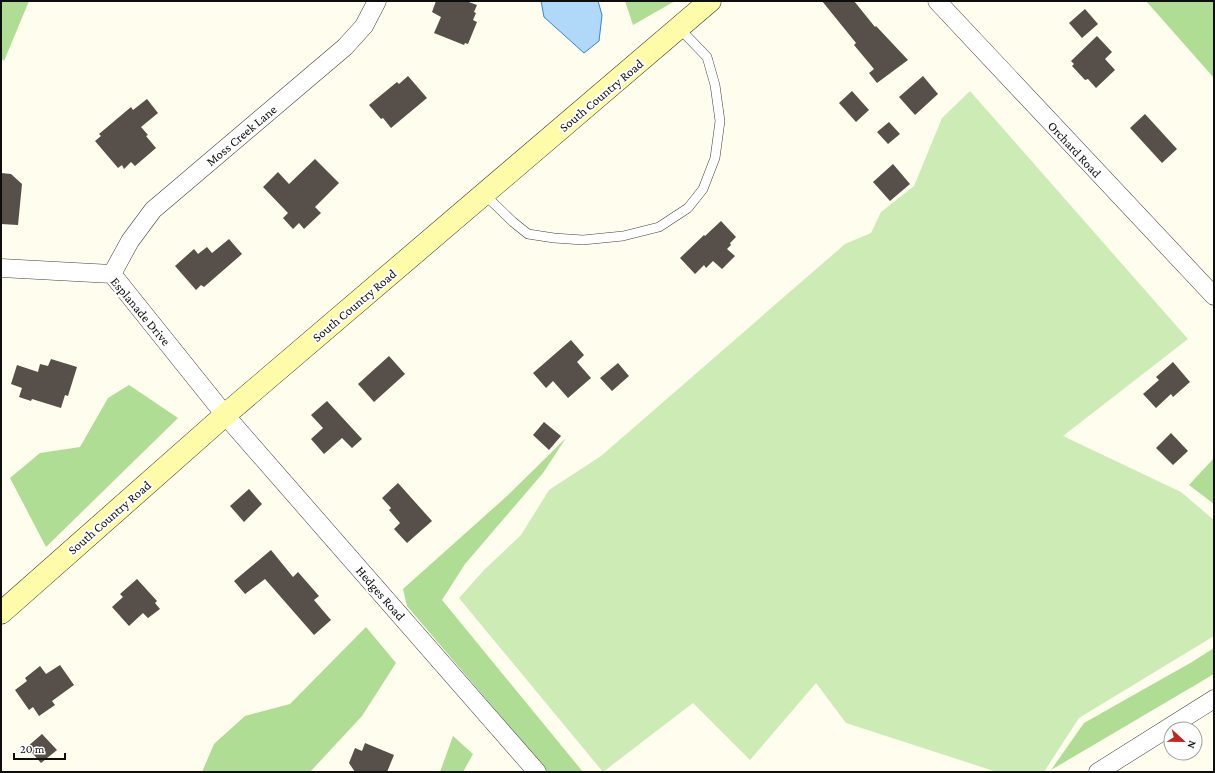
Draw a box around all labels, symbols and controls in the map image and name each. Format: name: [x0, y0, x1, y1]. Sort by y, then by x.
street label: South Country Road: [556, 56, 646, 135]
street label: Moss Creek Lane: [203, 101, 280, 169]
street label: Orchard Road: [1045, 118, 1105, 181]
street label: South Country Road: [309, 266, 399, 345]
street label: Esplanade Drive: [108, 274, 174, 349]
street label: South Country Road: [65, 477, 154, 557]
street label: Hedges Road: [353, 563, 408, 624]
north arrow: [1163, 721, 1203, 761]
scale bar: [14, 735, 65, 761]
text: N: [1185, 739, 1199, 751]
text: 20 m: [20, 742, 45, 756]

